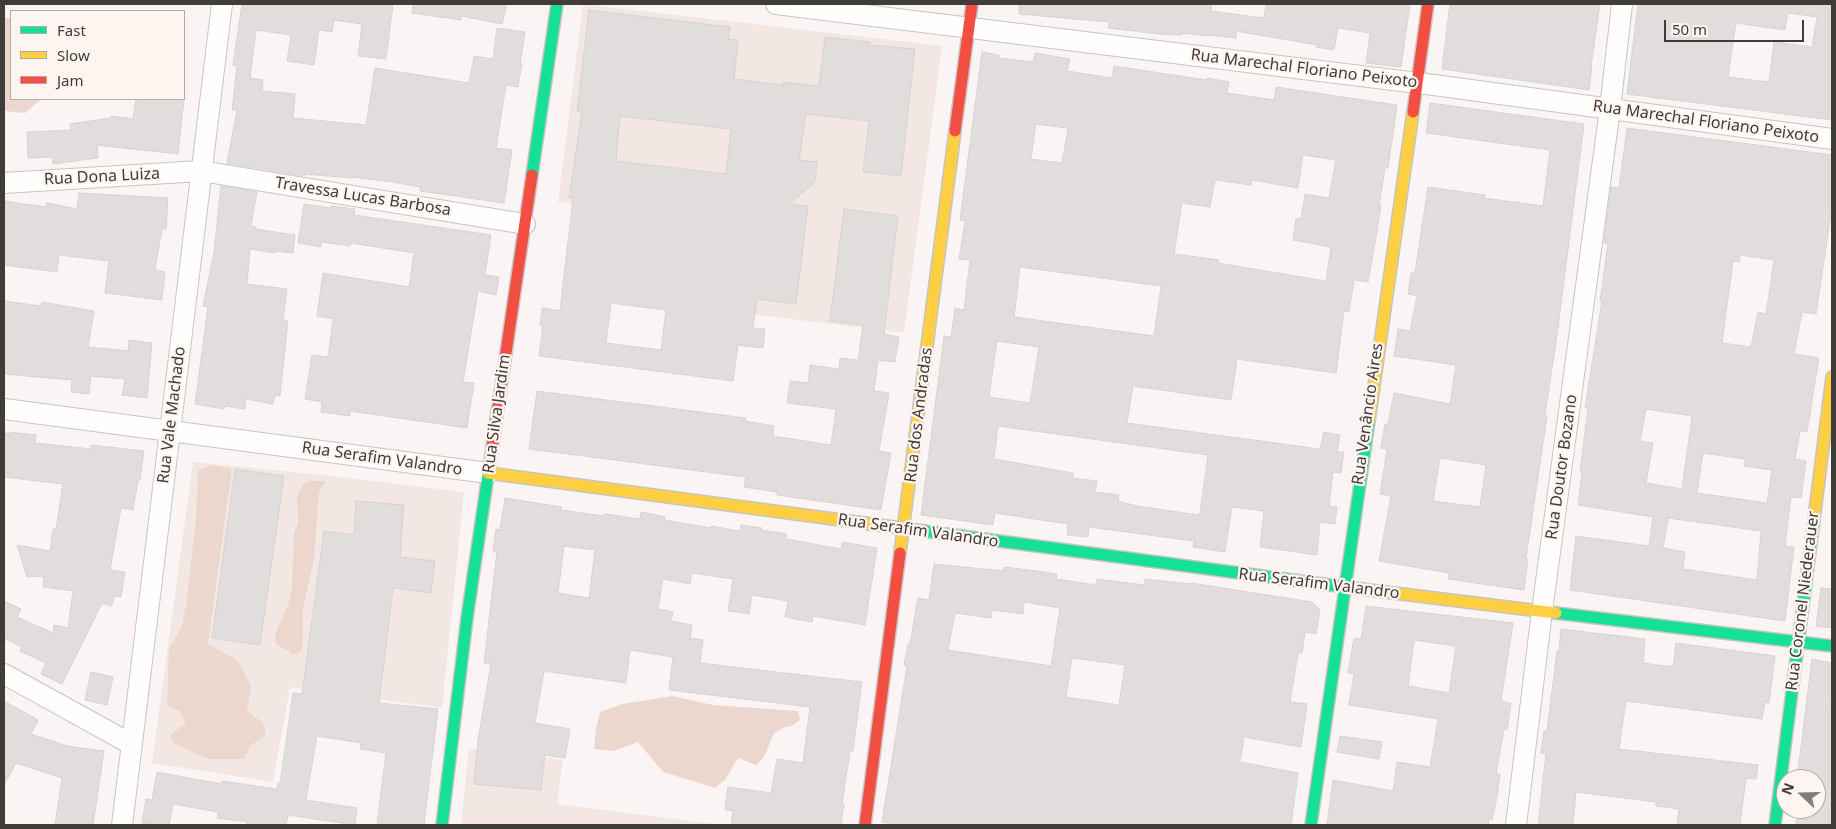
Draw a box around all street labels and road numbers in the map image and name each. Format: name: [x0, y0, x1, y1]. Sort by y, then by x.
street label: Rua Marechal Floriano Peixoto: [1190, 46, 1418, 92]
street label: Rua Marechal Floriano Peixoto: [1592, 97, 1820, 147]
street label: Rua Dona Luiza: [43, 164, 161, 190]
street label: Travessa Lucas Barbosa: [274, 174, 452, 220]
street label: Rua Venâncio Aires: [1349, 342, 1387, 486]
street label: Rua Vale Machado: [154, 345, 190, 485]
street label: Rua dos Andradas: [901, 346, 937, 484]
street label: Rua Silva Jardim: [479, 353, 515, 475]
street label: Rua Doutor Bozano: [1542, 393, 1582, 541]
street label: Rua Serafim Valandro: [301, 438, 463, 480]
street label: Rua Serafim Valandro: [837, 510, 999, 552]
street label: Rua Coronel Niederauer: [1782, 510, 1824, 692]
street label: Rua Serafim Valandro: [1238, 565, 1400, 603]

